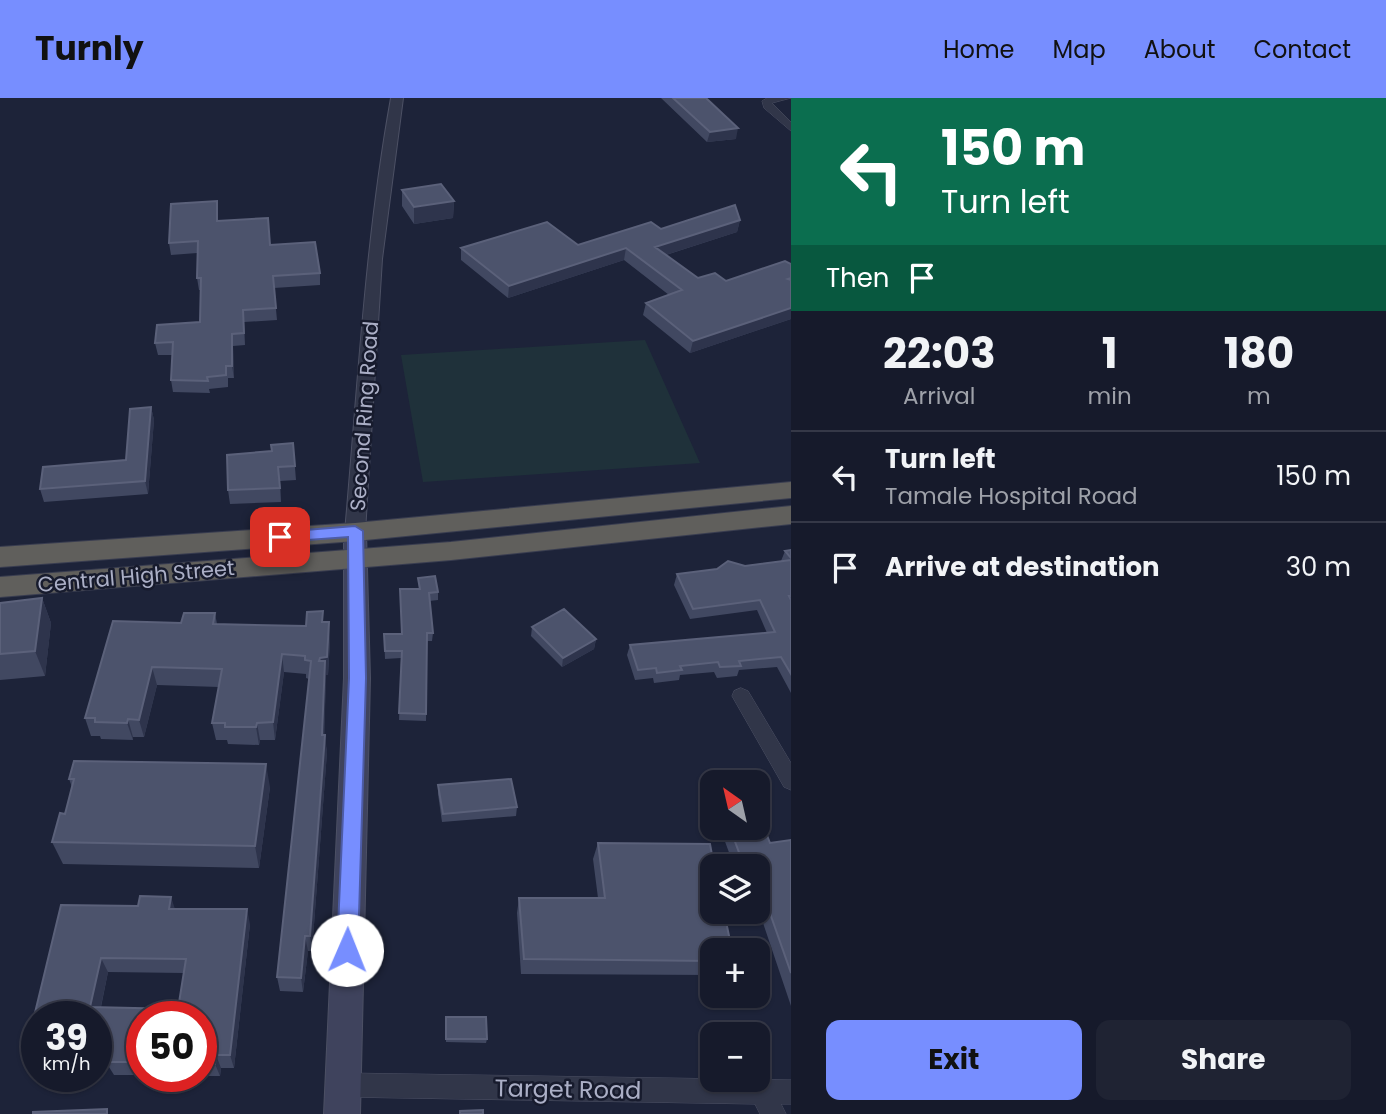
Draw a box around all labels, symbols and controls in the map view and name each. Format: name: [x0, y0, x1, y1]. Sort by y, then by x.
text: Turnly: [35, 25, 144, 72]
text: Home: [943, 33, 1015, 66]
text: Map: [1053, 33, 1106, 66]
text: About: [1144, 33, 1215, 66]
text: Contact: [1253, 33, 1351, 66]
text: 150 m: [941, 114, 1086, 182]
icon: left: [826, 126, 917, 217]
text: Turn left: [941, 179, 1070, 224]
icon: arrive: [903, 259, 941, 297]
text: Then: [826, 260, 889, 296]
street label: Second Ring Road: [343, 320, 385, 512]
text: 22:03: [883, 324, 996, 383]
text: 1: [1102, 324, 1118, 383]
text: 180: [1224, 324, 1294, 383]
text: Arrival: [903, 380, 976, 412]
text: min: [1088, 380, 1132, 412]
text: m: [1247, 380, 1271, 412]
text: Turn left: [885, 441, 996, 477]
icon: left: [826, 458, 864, 496]
text: 150 m: [1276, 458, 1351, 494]
text: Tamale Hospital Road: [885, 480, 1138, 512]
pin: [250, 507, 310, 567]
icon: arrive: [261, 518, 299, 556]
icon: arrive: [826, 549, 864, 587]
text: Arrive at destination: [885, 549, 1160, 585]
text: 30 m: [1286, 549, 1351, 585]
street label: Central High Street: [36, 553, 236, 599]
north arrow: [700, 770, 770, 840]
map controls: [700, 770, 770, 1092]
button: layers: [700, 854, 770, 924]
position arrow: [310, 913, 384, 987]
button: +: [700, 938, 770, 1008]
speed limit sign: 50: [126, 1001, 217, 1092]
text: 39: [45, 1013, 88, 1062]
button: Exit: [826, 1020, 1082, 1100]
button: Share: [1096, 1020, 1351, 1100]
button: −: [700, 1022, 770, 1092]
text: km/h: [43, 1051, 90, 1076]
street label: Target Road: [494, 1071, 642, 1107]

